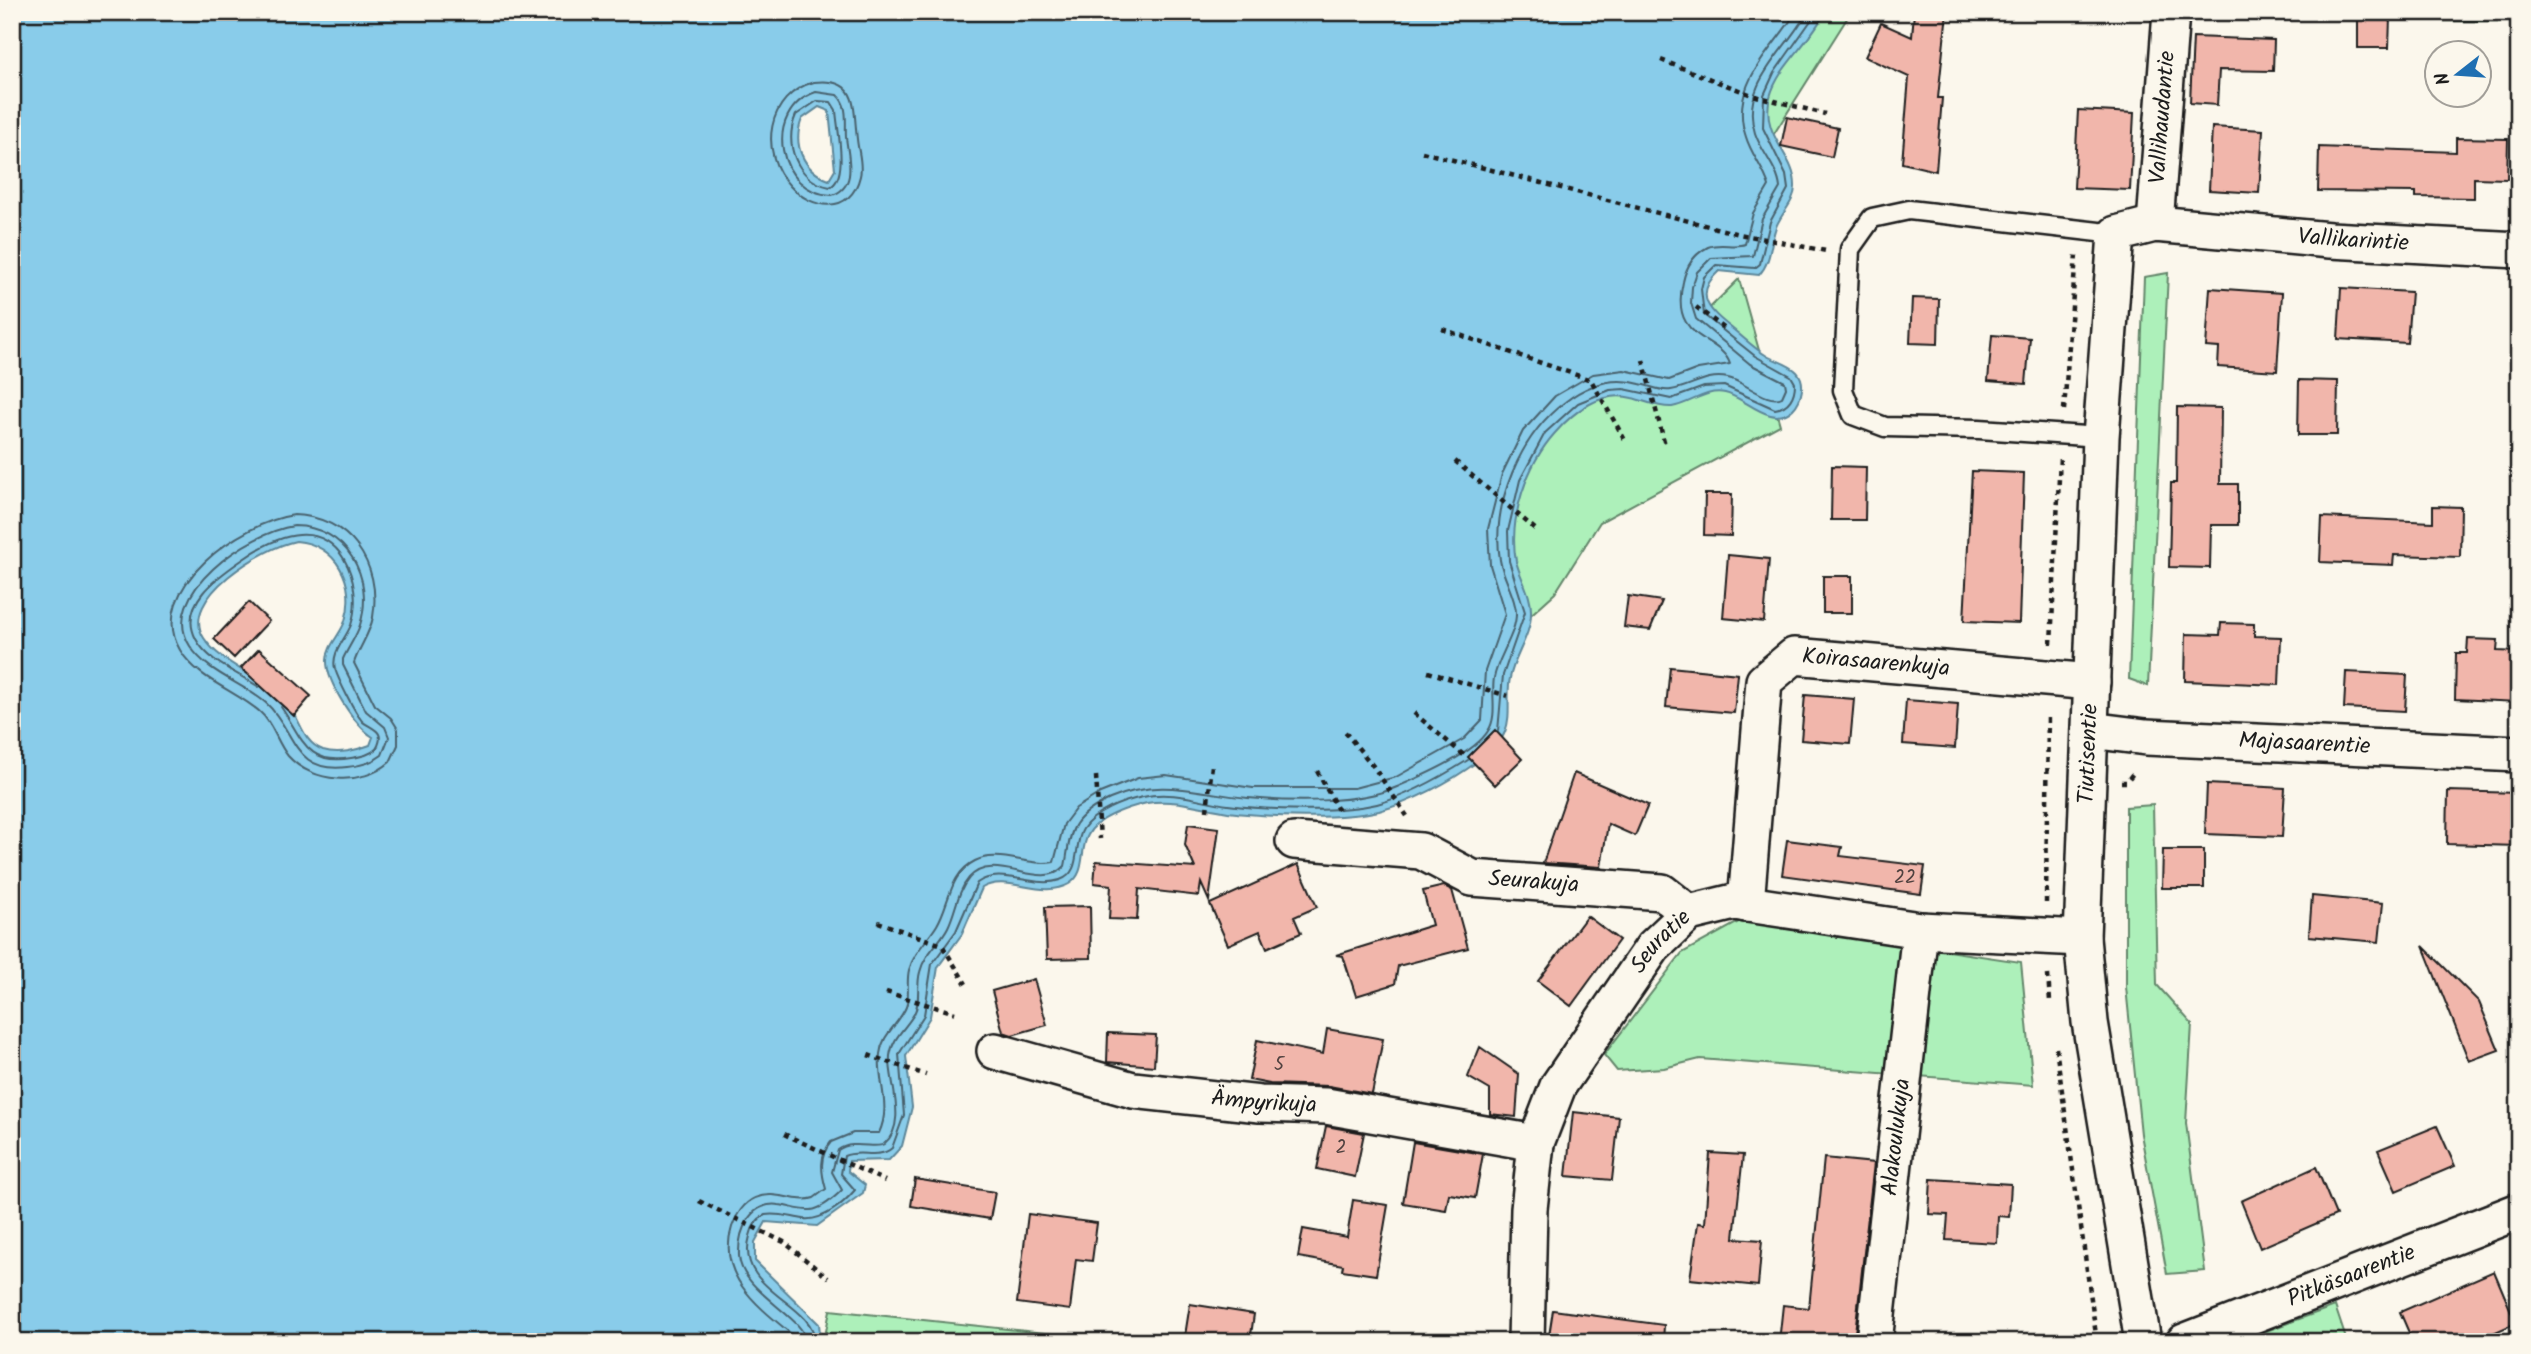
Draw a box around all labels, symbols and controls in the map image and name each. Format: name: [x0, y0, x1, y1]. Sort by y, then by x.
north arrow: [2422, 38, 2492, 108]
street label: Vallihaudantie: [2140, 49, 2186, 185]
text: N: [2428, 68, 2460, 89]
street label: Vallikarintie: [2296, 219, 2410, 262]
street label: Koirasaarenkuja: [1801, 639, 1951, 688]
street label: Tiutisentie: [2069, 703, 2109, 805]
street label: Majasaarentie: [2238, 723, 2371, 765]
street label: Seurakuja: [1487, 861, 1580, 904]
house number: 22: [1894, 863, 1916, 893]
street label: Seuratie: [1622, 901, 1700, 981]
house number: 5: [1274, 1050, 1286, 1080]
street label: Alakoulukuja: [1872, 1077, 1921, 1198]
street label: Ämpyrikuja: [1209, 1081, 1317, 1124]
house number: 2: [1335, 1133, 1347, 1163]
street label: Pitkäsaarentie: [2282, 1235, 2421, 1318]

